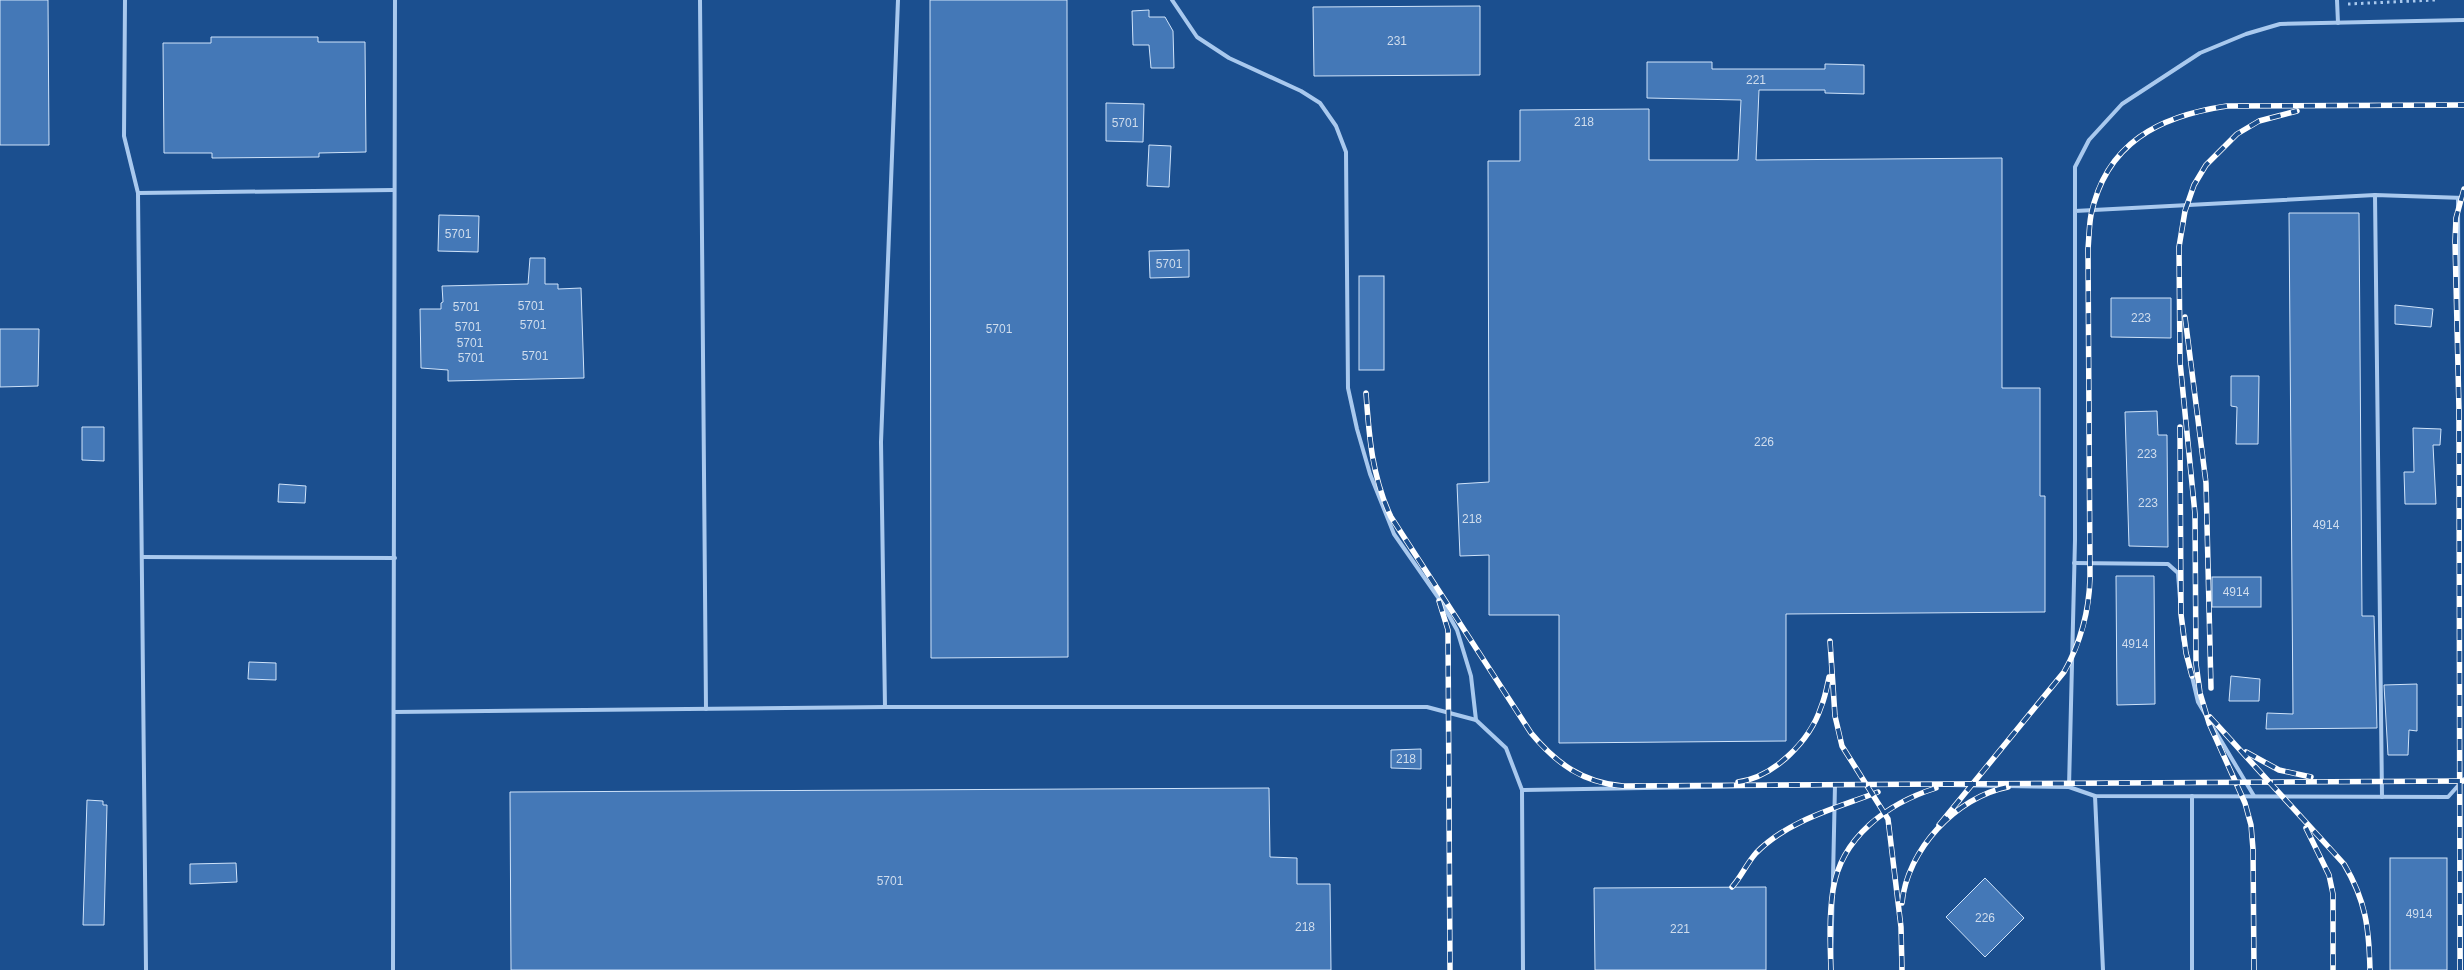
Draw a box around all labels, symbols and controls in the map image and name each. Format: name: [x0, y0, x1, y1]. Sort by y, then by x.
house number: 231: [1387, 34, 1407, 48]
house number: 221: [1746, 73, 1766, 87]
house number: 218: [1574, 115, 1594, 129]
house number: 5701: [1112, 116, 1139, 130]
house number: 5701: [445, 227, 472, 241]
house number: 5701: [1156, 257, 1183, 271]
house number: 5701: [518, 299, 545, 313]
house number: 5701: [453, 300, 480, 314]
house number: 223: [2131, 311, 2151, 325]
house number: 5701: [520, 318, 547, 332]
house number: 5701: [455, 320, 482, 334]
house number: 5701: [986, 322, 1013, 336]
house number: 5701: [457, 336, 484, 350]
house number: 5701: [522, 349, 549, 363]
house number: 5701: [458, 351, 485, 365]
house number: 226: [1754, 435, 1774, 449]
house number: 223: [2137, 447, 2157, 461]
house number: 223: [2138, 496, 2158, 510]
house number: 218: [1462, 512, 1482, 526]
house number: 4914: [2313, 518, 2340, 532]
house number: 4914: [2223, 585, 2250, 599]
house number: 4914: [2122, 637, 2149, 651]
house number: 218: [1396, 752, 1416, 766]
house number: 5701: [877, 874, 904, 888]
house number: 4914: [2406, 907, 2433, 921]
house number: 226: [1975, 911, 1995, 925]
house number: 218: [1295, 920, 1315, 934]
house number: 221: [1670, 922, 1690, 936]

